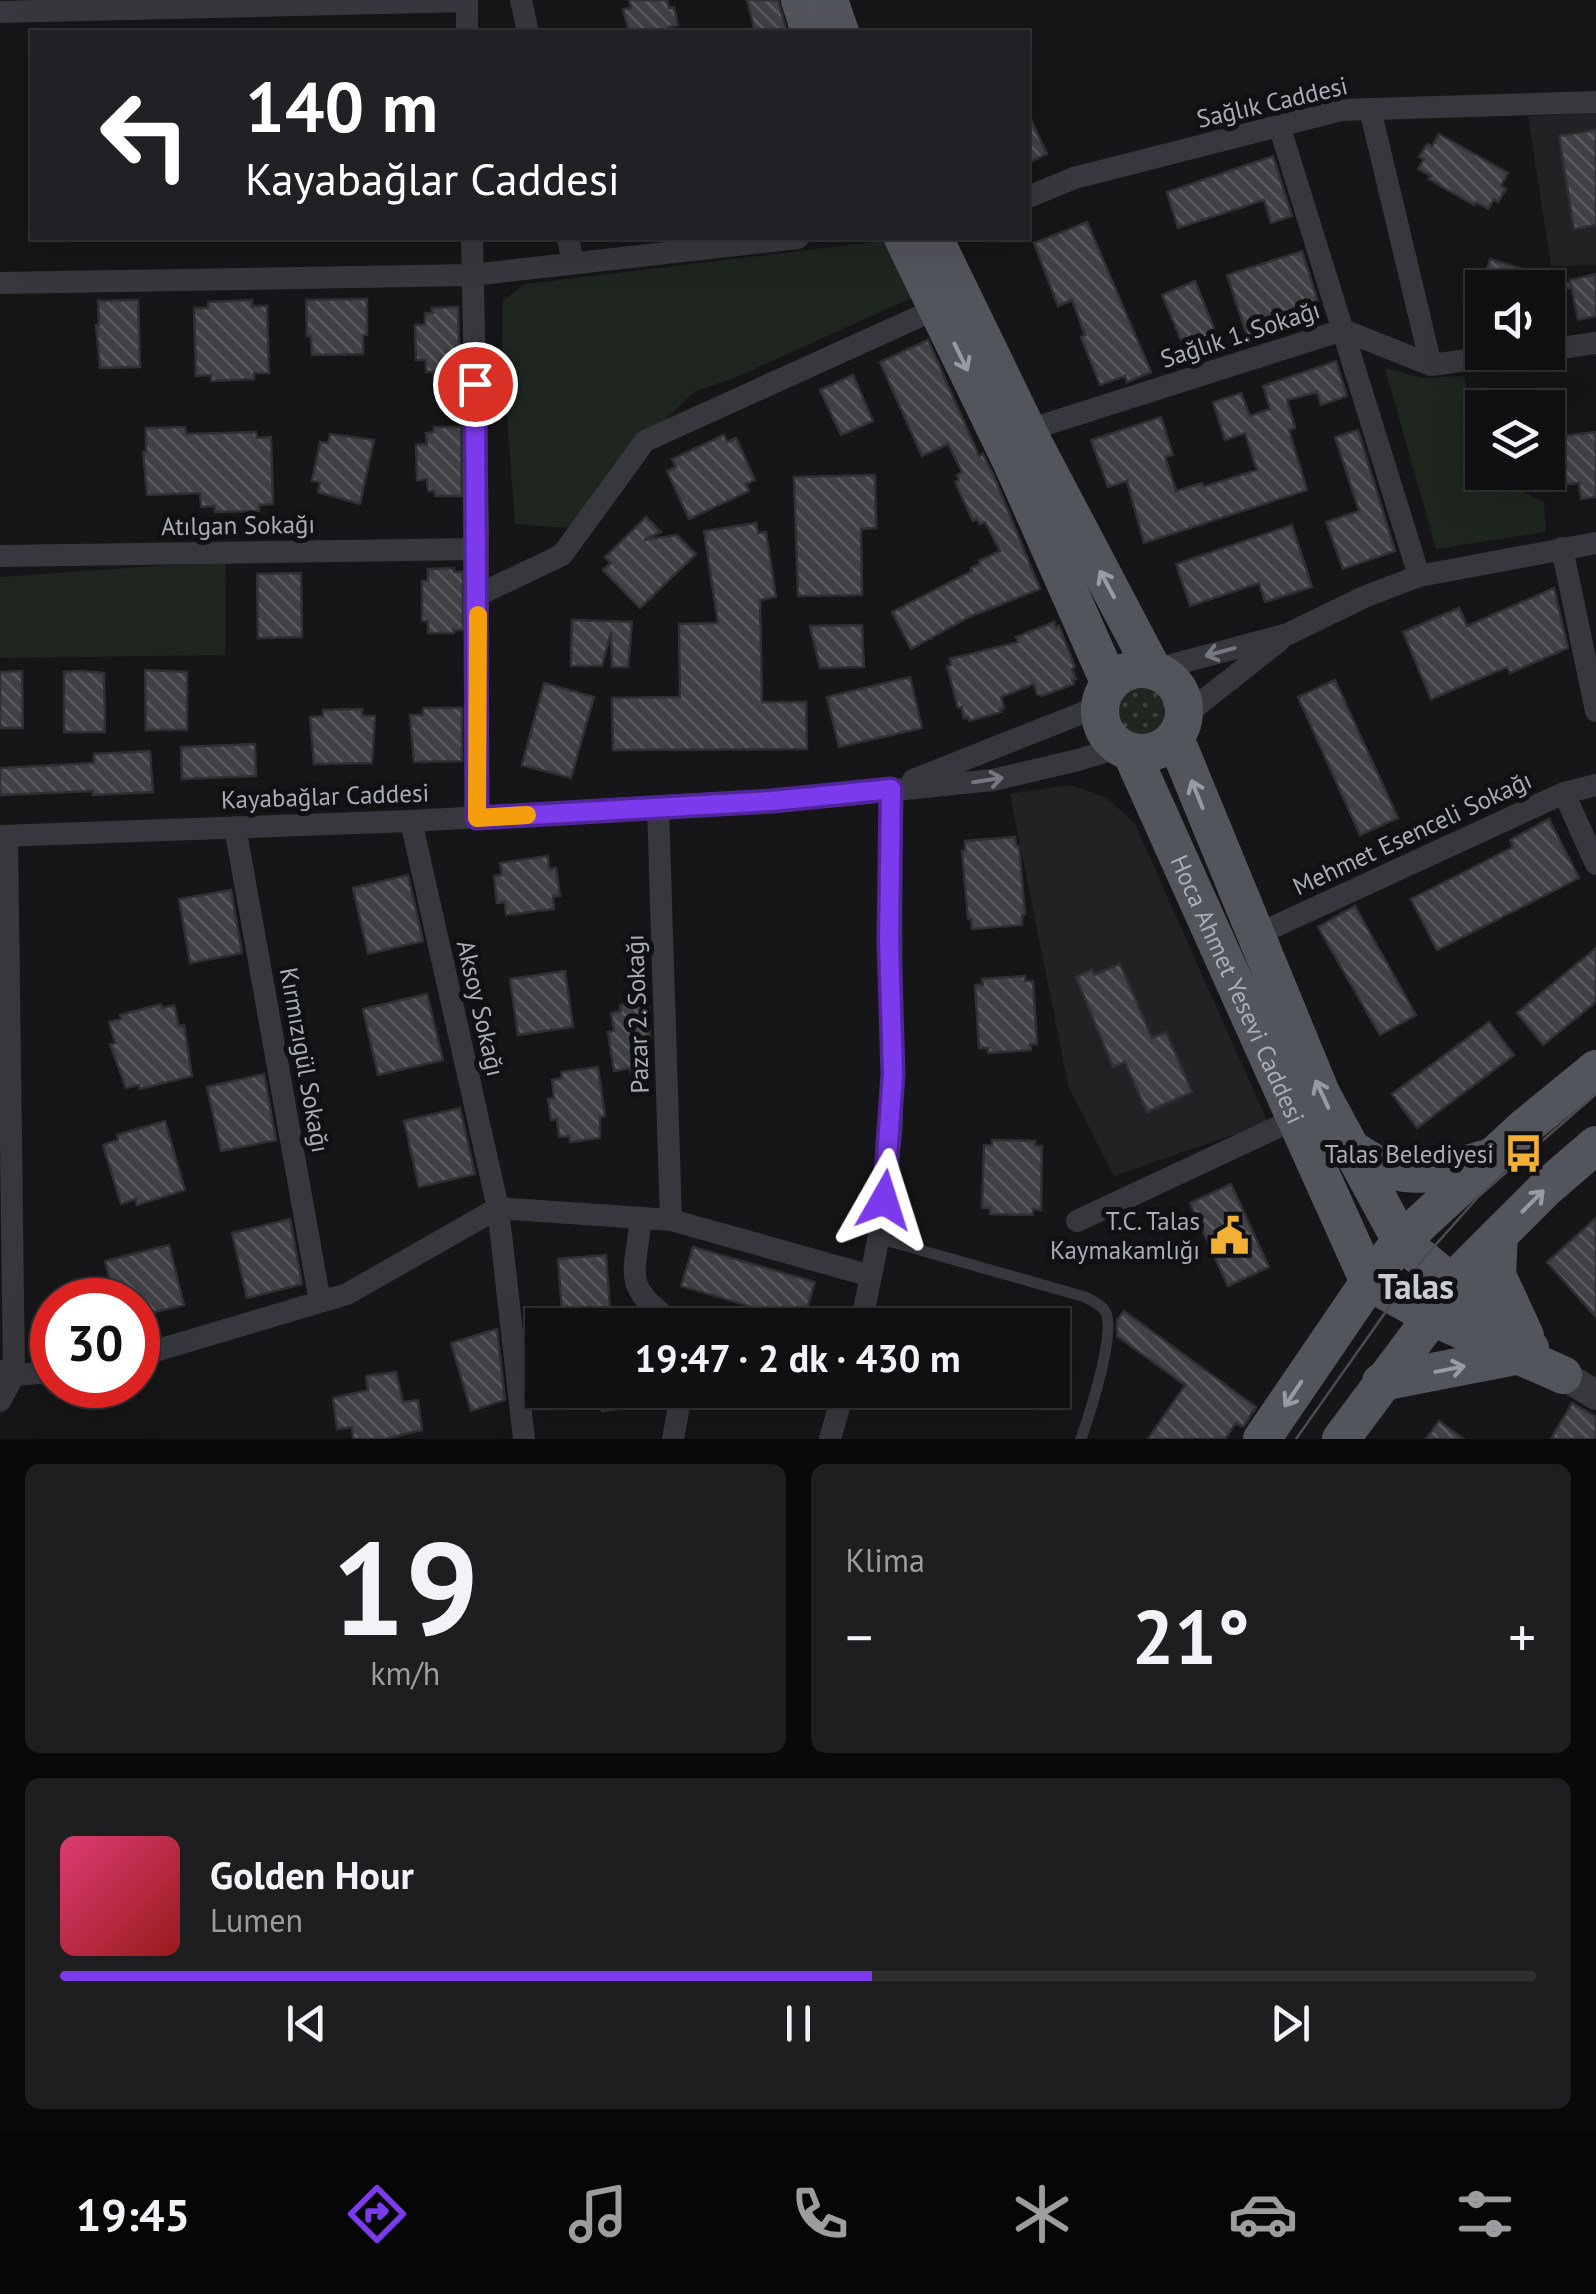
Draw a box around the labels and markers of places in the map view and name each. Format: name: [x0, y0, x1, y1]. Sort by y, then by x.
pin: [433, 342, 518, 427]
bus stop icon: Talas Belediyesi: [1503, 1133, 1545, 1175]
place label: Talas Belediyesi: [1325, 1138, 1494, 1170]
place label: T.C. Talas Kaymakamlığı: [1050, 1205, 1200, 1266]
public building icon: T.C. Talas Kaymakamlığı: [1209, 1214, 1251, 1256]

